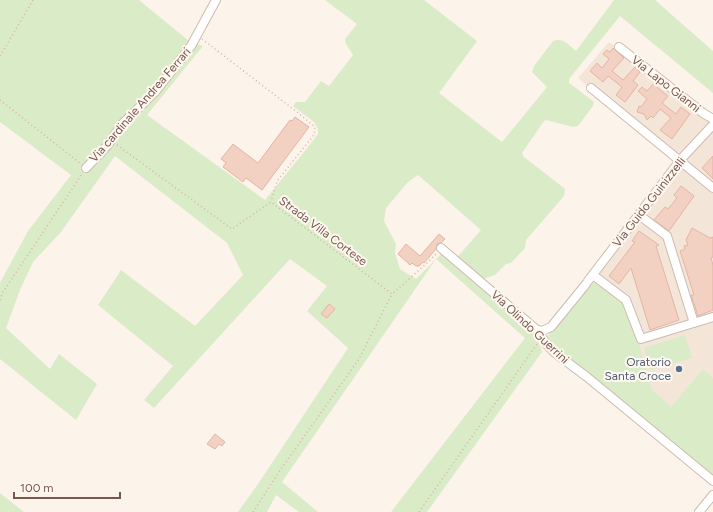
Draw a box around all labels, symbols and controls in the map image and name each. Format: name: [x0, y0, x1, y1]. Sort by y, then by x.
street label: Via cardinale Andrea Ferrari: [86, 45, 194, 165]
street label: Via Lapo Gianni: [629, 53, 703, 115]
street label: Via Guido Guinizzelli: [610, 154, 688, 250]
street label: Strada Villa Cortese: [276, 193, 370, 269]
street label: Via Olindo Guerrini: [488, 287, 572, 367]
place label: Oratorio Santa Croce: [605, 355, 671, 383]
marker: Oratorio Santa Croce: [674, 364, 684, 374]
scale bar: [14, 474, 120, 500]
text: 100 m: [20, 481, 54, 495]

